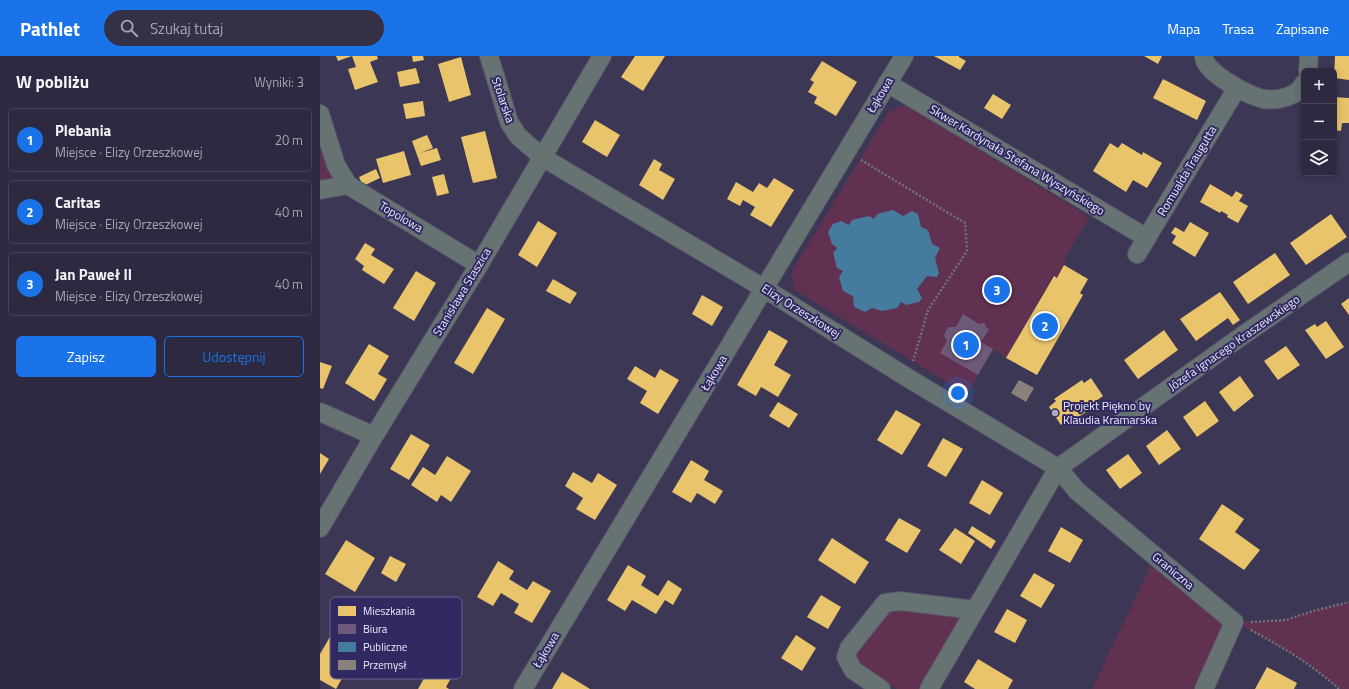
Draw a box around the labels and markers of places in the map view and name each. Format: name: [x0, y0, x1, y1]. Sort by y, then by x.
pin: 3: [984, 275, 1010, 305]
pin: 2: [1032, 311, 1058, 341]
pin: 1: [953, 330, 979, 360]
place label: Projekt Piękno by Klaudia Kramarska: [1063, 396, 1157, 429]
marker: Projekt Piękno by Klaudia Kramarska: [1050, 408, 1060, 418]

